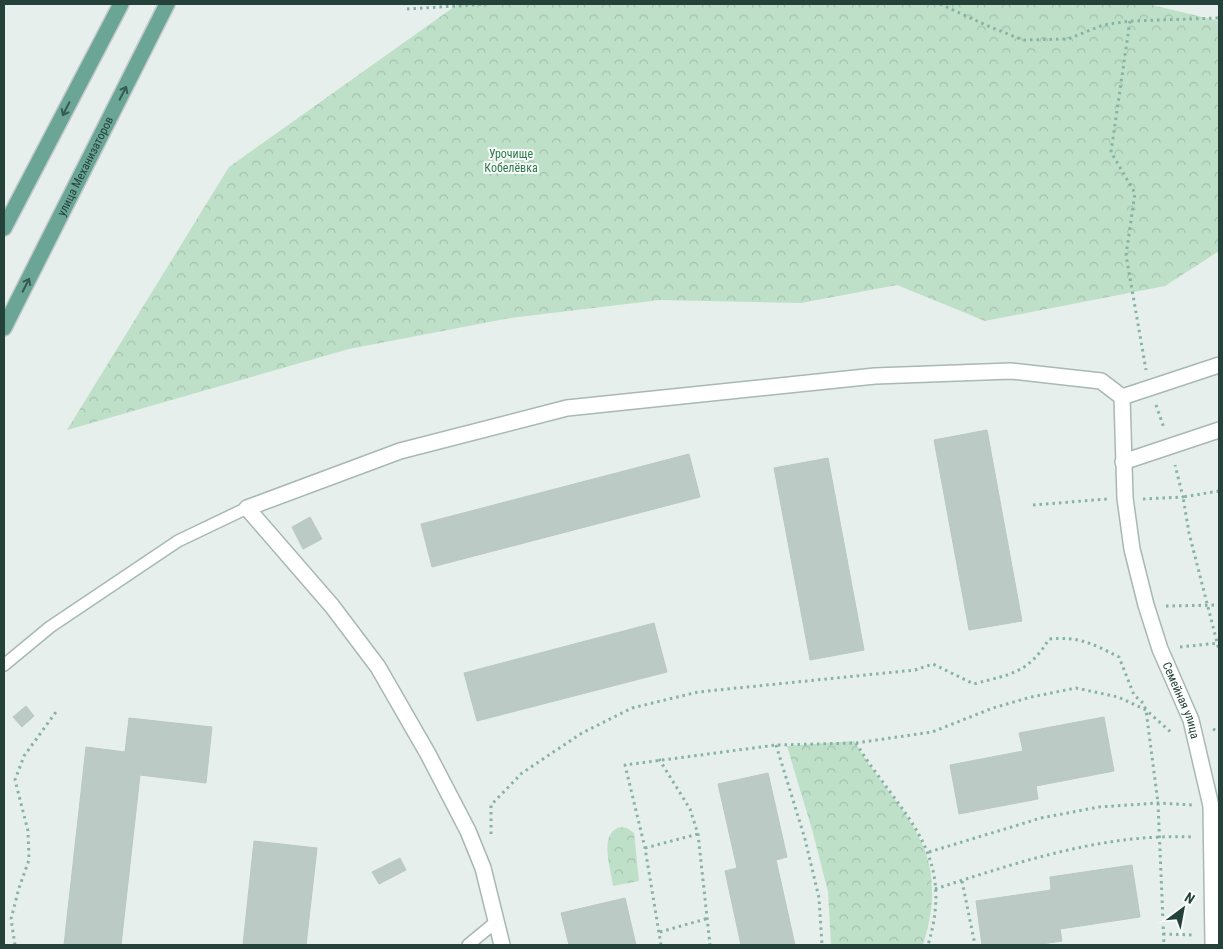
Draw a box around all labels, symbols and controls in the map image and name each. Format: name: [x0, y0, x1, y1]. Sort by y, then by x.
one-way arrow: [118, 85, 128, 100]
one-way arrow: [61, 101, 70, 116]
street label: улица Механизаторов: [54, 114, 116, 218]
park label: Урочище Кобелёвка: [484, 147, 538, 175]
one-way arrow: [21, 277, 31, 292]
street label: Семейная улица: [1160, 660, 1202, 740]
north arrow: [1158, 884, 1208, 934]
text: N: [1182, 889, 1198, 907]

